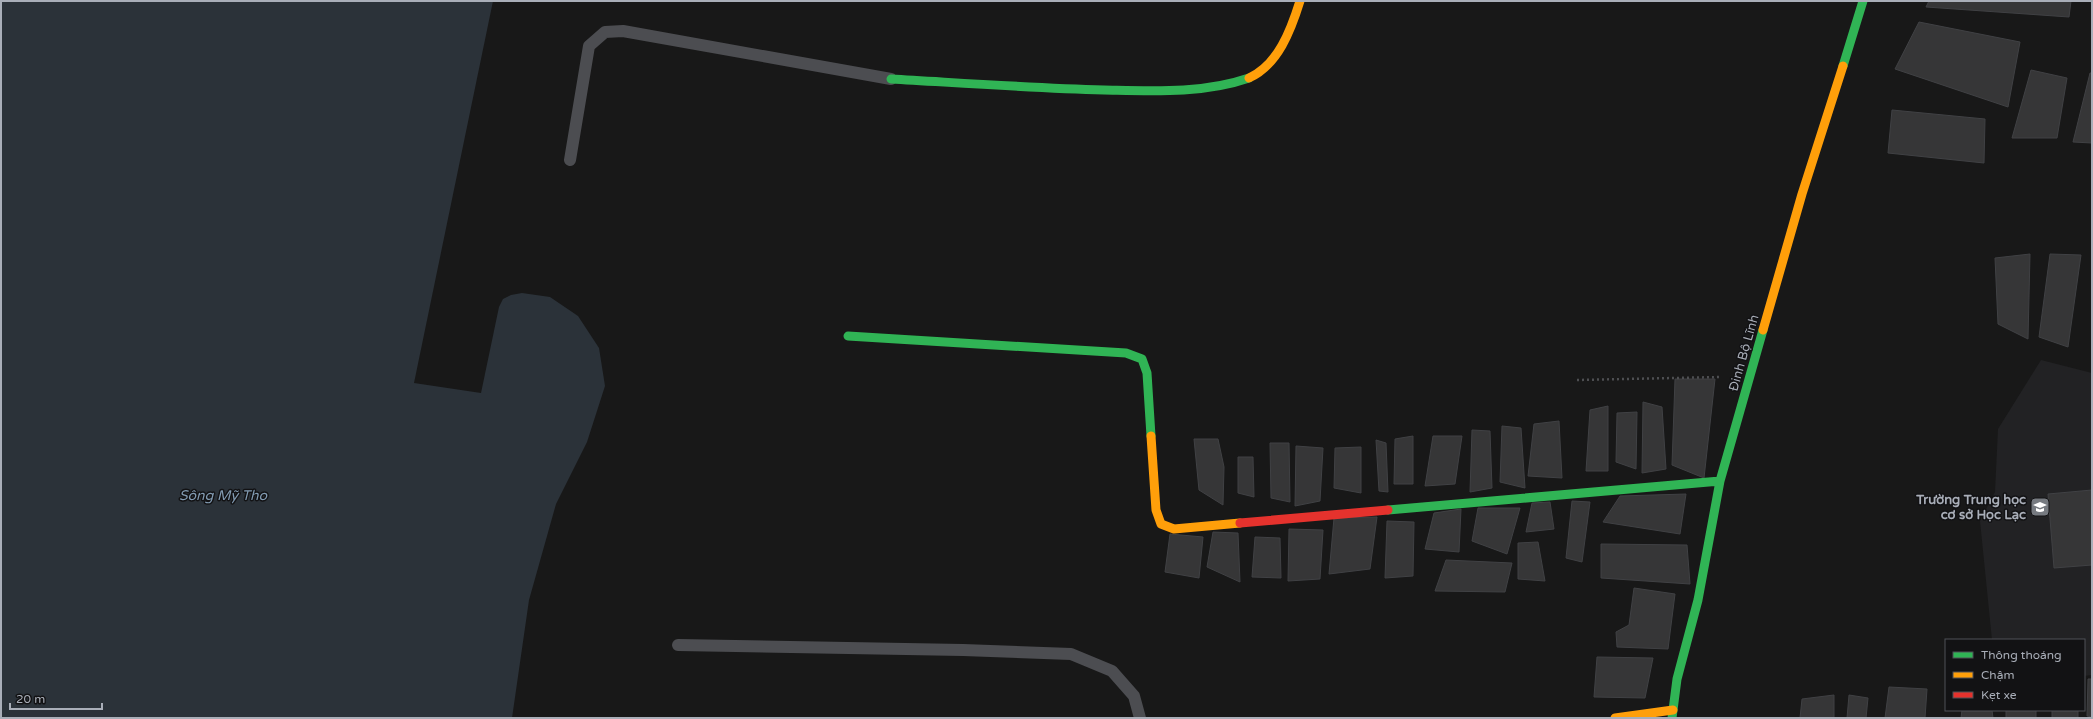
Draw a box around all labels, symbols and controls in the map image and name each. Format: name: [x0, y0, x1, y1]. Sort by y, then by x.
street label: Đinh Bộ Lĩnh: [1725, 313, 1763, 393]
water label: Sông Mỹ Tho: [179, 487, 269, 504]
place label: Trường Trung học cơ sở Học Lạc: [1915, 492, 2026, 523]
school or university icon: Trường Trung học cơ sở Học Lạc: [2029, 496, 2051, 518]
legend: [1945, 639, 2085, 711]
text: Thông thoáng: [1981, 648, 2062, 662]
text: Chậm: [1981, 668, 2014, 682]
scale bar: [10, 685, 102, 711]
text: Kẹt xe: [1981, 688, 2017, 702]
text: 20 m: [16, 692, 45, 706]

